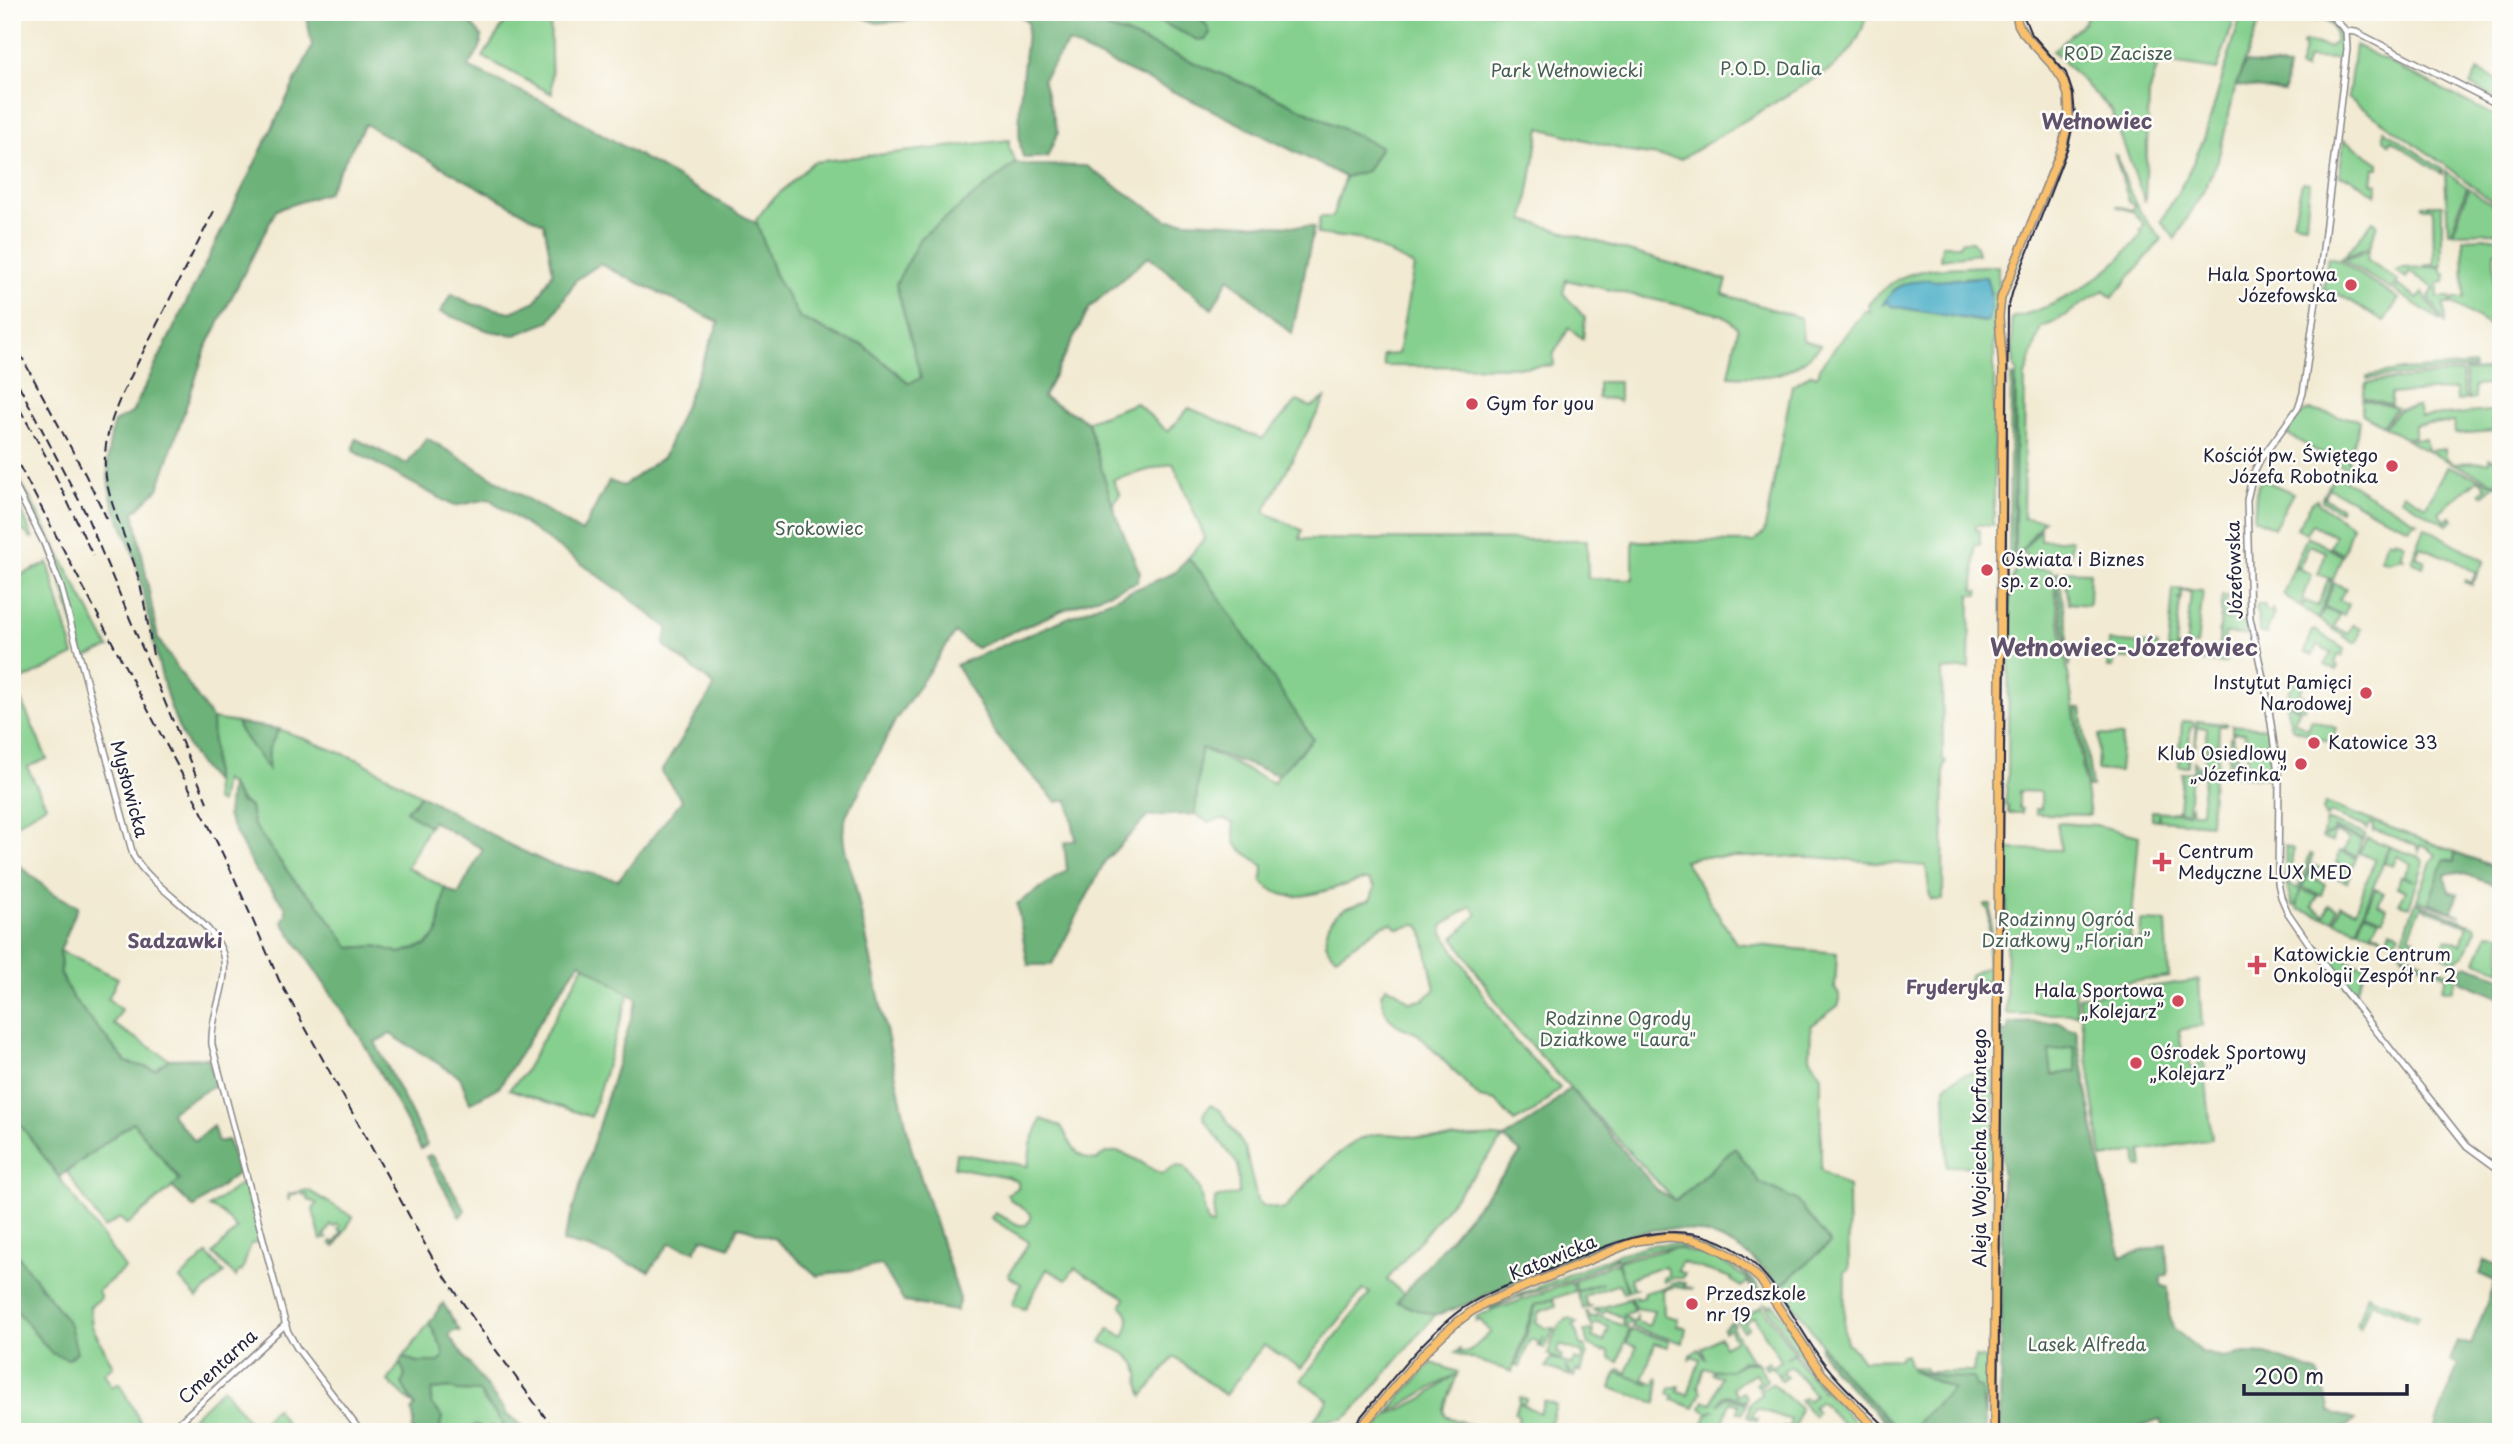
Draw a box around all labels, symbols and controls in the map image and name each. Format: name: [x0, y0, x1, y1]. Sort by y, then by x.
park label: ROD Zacisze: [2063, 39, 2173, 66]
park label: P.O.D. Dalia: [1720, 54, 1822, 81]
park label: Park Wełnowiecki: [1491, 56, 1643, 83]
district label: Wełnowiec: [2042, 104, 2152, 136]
place label: Hala Sportowa Józefowska: [2208, 260, 2338, 308]
marker: Hala Sportowa Józefowska: [2343, 277, 2359, 293]
place label: Gym for you: [1486, 389, 1594, 416]
marker: Gym for you: [1464, 396, 1480, 412]
place label: Kościół pw. Świętego Józefa Robotnika: [2203, 441, 2379, 489]
marker: Kościół pw. Świętego Józefa Robotnika: [2384, 458, 2400, 474]
park label: Srokowiec: [775, 514, 863, 541]
street label: Józefowska: [2218, 519, 2249, 620]
place label: Oświata i Biznes sp. z o.o.: [2001, 545, 2145, 593]
marker: Oświata i Biznes sp. z o.o.: [1979, 562, 1995, 578]
district label: Wełnowiec-Józefowiec: [1990, 628, 2258, 664]
place label: Instytut Pamięci Narodowej: [2213, 668, 2352, 716]
marker: Instytut Pamięci Narodowej: [2358, 685, 2374, 701]
place label: Katowice 33: [2328, 728, 2438, 755]
marker: Katowice 33: [2306, 735, 2322, 751]
street label: Mysłowicka: [105, 737, 157, 841]
place label: Klub Osiedlowy „Józefinka”: [2157, 739, 2287, 787]
marker: Klub Osiedlowy „Józefinka”: [2293, 756, 2309, 772]
place label: Centrum Medyczne LUX MED: [2178, 837, 2352, 885]
marker: Centrum Medyczne LUX MED: [2152, 852, 2172, 872]
park label: Rodzinny Ogród Działkowy „Florian”: [1981, 905, 2151, 953]
district label: Sadzawki: [128, 926, 223, 954]
place label: Katowickie Centrum Onkologii Zespół nr 2: [2273, 940, 2457, 988]
marker: Katowickie Centrum Onkologii Zespół nr 2: [2247, 955, 2267, 975]
district label: Fryderyka: [1906, 972, 2004, 1000]
place label: Hala Sportowa „Kolejarz”: [2035, 976, 2165, 1024]
marker: Hala Sportowa „Kolejarz”: [2170, 993, 2186, 1009]
park label: Rodzinne Ogrody Działkowe "Laura": [1540, 1004, 1696, 1052]
street label: Aleja Wojciecha Korfantego: [1965, 1028, 1992, 1268]
place label: Ośrodek Sportowy „Kolejarz”: [2150, 1038, 2306, 1086]
marker: Ośrodek Sportowy „Kolejarz”: [2128, 1055, 2144, 1071]
street label: Katowicka: [1505, 1227, 1601, 1286]
place label: Przedszkole nr 19: [1706, 1279, 1806, 1327]
marker: Przedszkole nr 19: [1684, 1296, 1700, 1312]
street label: Cmentarna: [171, 1322, 263, 1410]
park label: Lasek Alfreda: [2028, 1330, 2146, 1357]
scale bar: [2244, 1353, 2406, 1397]
text: 200 m: [2254, 1359, 2324, 1391]

